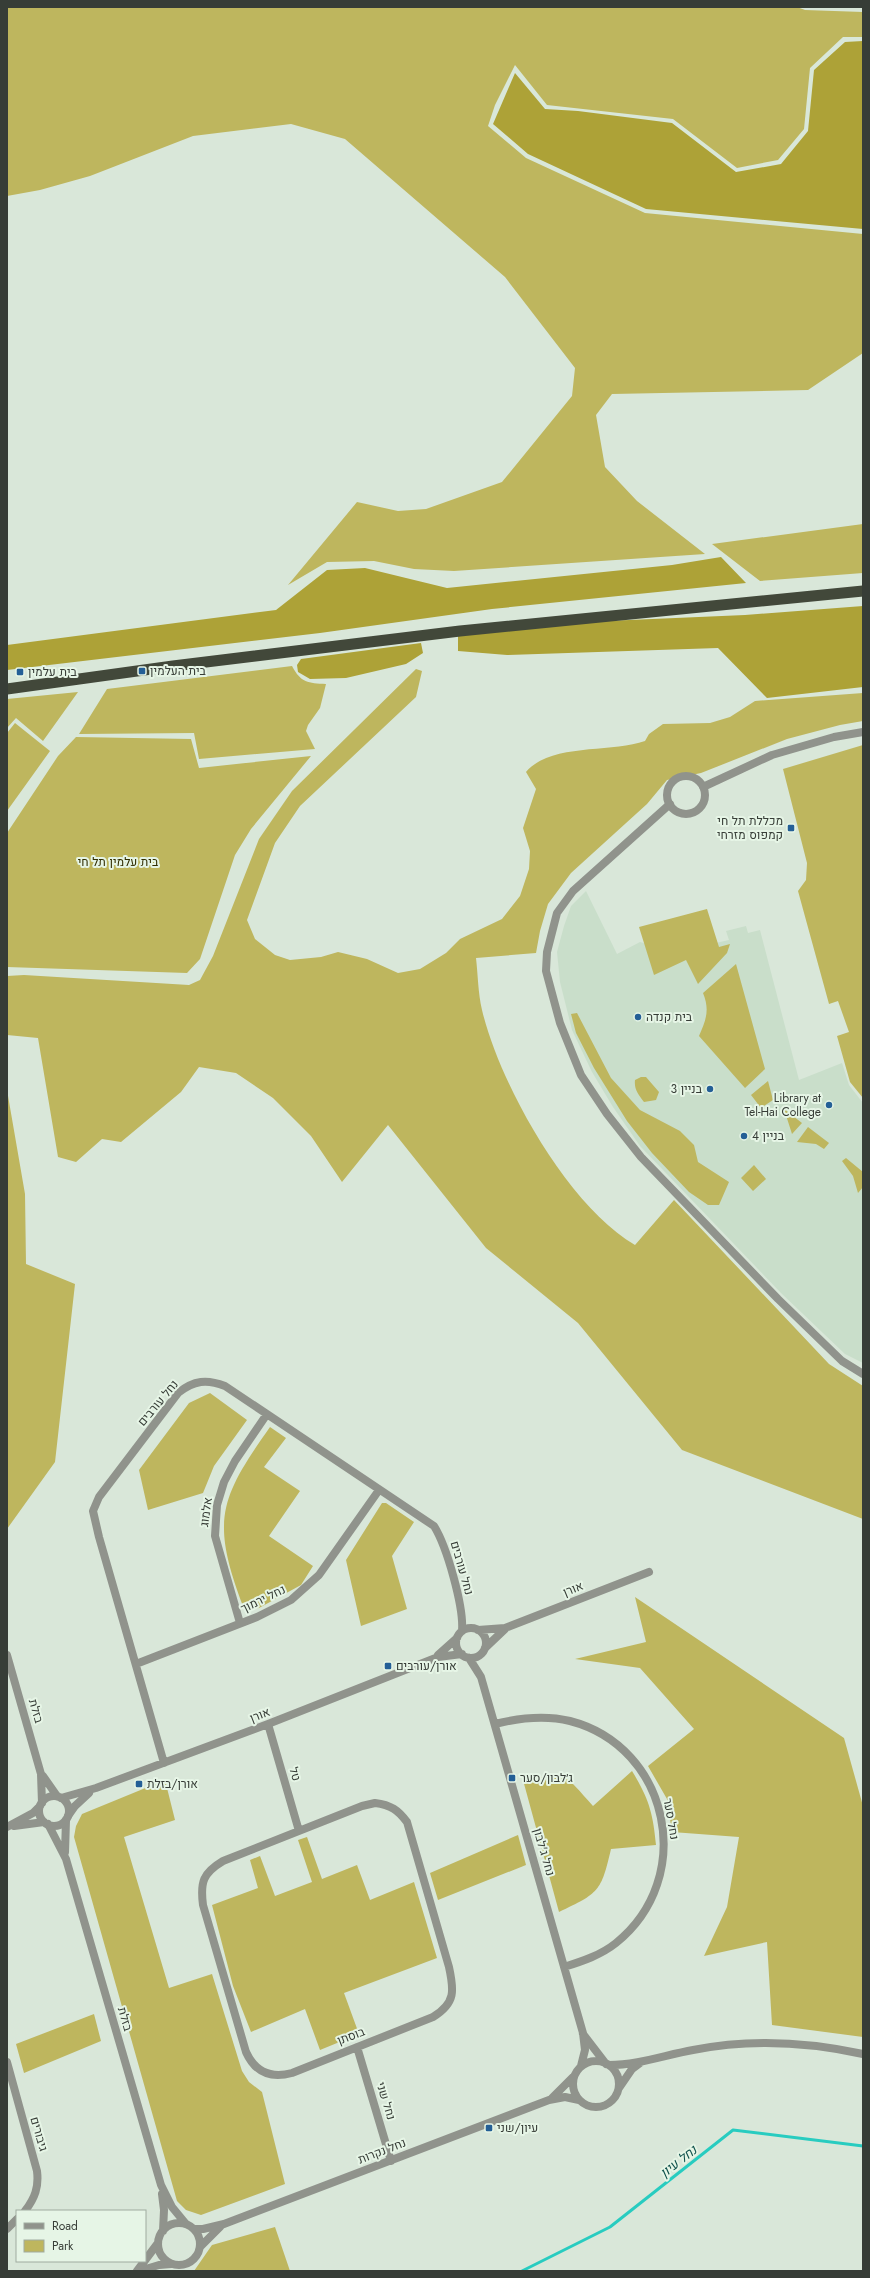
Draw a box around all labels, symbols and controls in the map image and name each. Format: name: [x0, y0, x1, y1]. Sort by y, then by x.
place label: בית העלמין: [150, 662, 207, 680]
place label: בית עלמין: [28, 663, 78, 681]
marker: בית העלמין: [137, 666, 147, 676]
marker: בית עלמין: [15, 667, 25, 677]
place label: מכללת תל חי קמפוס מזרחי: [717, 812, 783, 844]
marker: מכללת תל חי קמפוס מזרחי: [786, 823, 796, 833]
park label: בית עלמין תל חי: [78, 853, 159, 871]
place label: בית קנדה: [646, 1008, 693, 1026]
marker: בית קנדה: [633, 1012, 643, 1022]
place label: בניין 3: [670, 1080, 703, 1098]
marker: בניין 3: [705, 1084, 715, 1094]
place label: Library at Tel-Hai College: [745, 1089, 821, 1121]
marker: Library at Tel-Hai College: [824, 1100, 834, 1110]
place label: בניין 4: [752, 1127, 785, 1145]
marker: בניין 4: [739, 1131, 749, 1141]
street label: נחל עורבים: [133, 1376, 183, 1430]
street label: אלמוג: [195, 1496, 217, 1528]
street label: נחל עורבים: [446, 1539, 478, 1597]
street label: אורן: [560, 1577, 586, 1601]
street label: נחל ירמוך: [237, 1580, 289, 1618]
place label: אורן/עורבים: [396, 1657, 457, 1675]
marker: אורן/עורבים: [383, 1661, 393, 1671]
street label: בזלת: [24, 1697, 48, 1726]
street label: אורן: [247, 1703, 273, 1727]
street label: טל: [284, 1765, 306, 1783]
place label: ג׳לבון/סער: [520, 1769, 573, 1787]
marker: ג׳לבון/סער: [507, 1773, 517, 1783]
place label: אורן/בזלת: [147, 1775, 198, 1793]
marker: אורן/בזלת: [134, 1779, 144, 1789]
street label: נחל סער: [659, 1797, 683, 1841]
street label: נחל ג'לבון: [529, 1826, 559, 1878]
street label: בזלת: [113, 2005, 137, 2034]
street label: בוסתן: [334, 2022, 368, 2050]
street label: נחל שני: [372, 2080, 400, 2122]
street label: גיבורים: [25, 2115, 53, 2154]
place label: עיון/שני: [497, 2119, 538, 2137]
marker: עיון/שני: [484, 2123, 494, 2133]
street label: נחל נקרות: [355, 2134, 409, 2168]
water label: נחל עיון: [656, 2140, 702, 2182]
legend: [16, 2210, 146, 2262]
text: Road: [52, 2217, 78, 2235]
text: Park: [52, 2237, 74, 2255]

